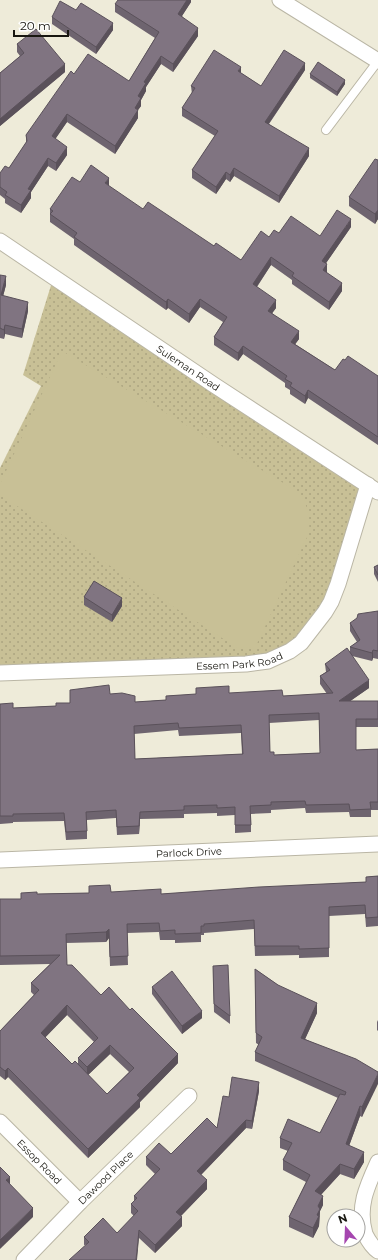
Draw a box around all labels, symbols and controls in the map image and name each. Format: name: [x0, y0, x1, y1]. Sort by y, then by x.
scale bar: [14, 12, 68, 38]
text: 20 m: [20, 18, 51, 33]
street label: Suleman Road: [154, 342, 223, 394]
street label: Essem Park Road: [196, 649, 285, 672]
street label: Parlock Drive: [155, 844, 222, 860]
street label: Essop Road: [14, 1136, 65, 1187]
street label: Dawood Place: [75, 1148, 136, 1207]
north arrow: [326, 1208, 366, 1248]
text: N: [336, 1210, 349, 1227]

